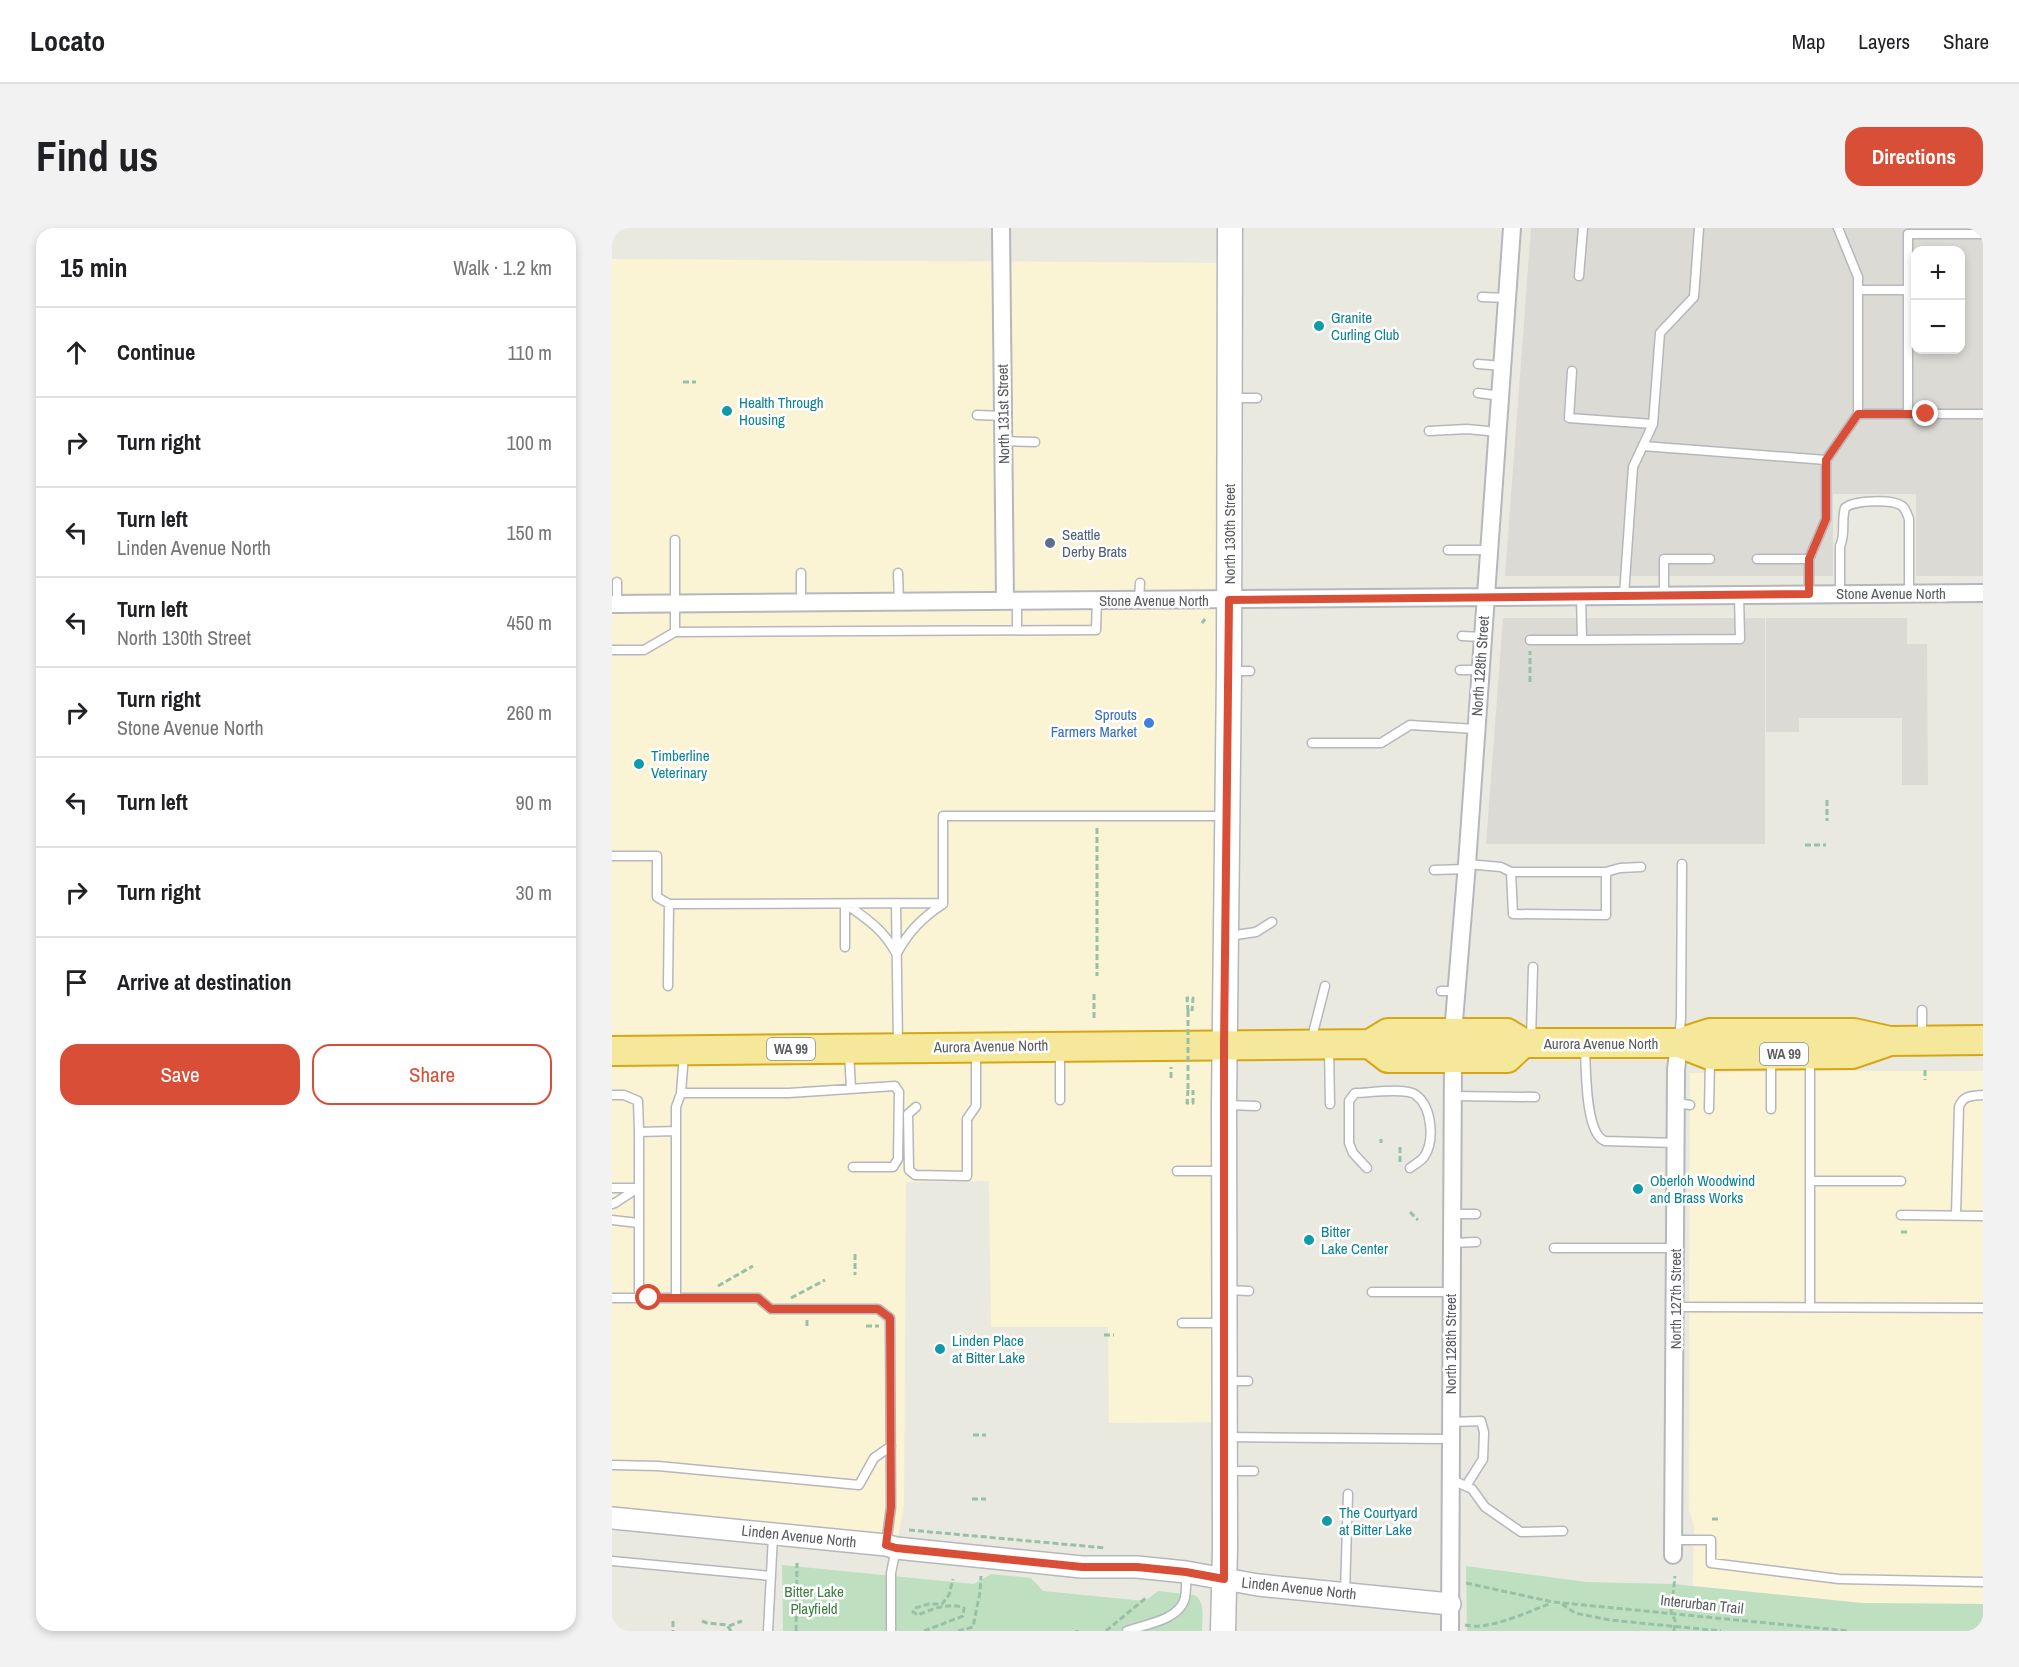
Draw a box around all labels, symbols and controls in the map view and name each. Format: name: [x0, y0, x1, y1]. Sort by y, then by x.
text: Locato: [30, 22, 105, 60]
text: Map: [1792, 27, 1825, 56]
text: Layers: [1858, 27, 1910, 56]
text: Share: [1943, 27, 1989, 56]
button: Directions: [1845, 127, 1983, 186]
text: Find us: [36, 128, 158, 184]
map controls: [1911, 246, 1965, 354]
button: +: [1911, 246, 1965, 300]
text: 15 min: [60, 250, 128, 285]
text: Walk · 1.2 km: [453, 254, 552, 281]
button: −: [1911, 300, 1965, 354]
place label: Granite Curling Club: [1331, 307, 1400, 345]
marker: Granite Curling Club: [1312, 319, 1326, 333]
icon: ahead: [60, 336, 93, 369]
text: Continue: [117, 337, 195, 367]
text: 110 m: [508, 339, 552, 366]
street label: North 131st Street: [992, 363, 1014, 464]
place label: Health Through Housing: [739, 392, 824, 430]
route end: [1912, 400, 1938, 426]
marker: Health Through Housing: [720, 404, 734, 418]
icon: right: [60, 426, 93, 459]
text: Turn right: [117, 427, 201, 457]
text: 100 m: [506, 429, 552, 456]
street label: North 130th Street: [1219, 483, 1240, 584]
text: Turn left: [117, 504, 188, 534]
icon: left: [60, 516, 93, 549]
text: 150 m: [506, 519, 552, 546]
place label: Seattle Derby Brats: [1062, 524, 1127, 562]
text: Linden Avenue North: [117, 534, 271, 561]
marker: Seattle Derby Brats: [1043, 536, 1057, 550]
street label: Stone Avenue North: [1836, 583, 1946, 604]
street label: Stone Avenue North: [1099, 590, 1209, 611]
text: Turn left: [117, 594, 188, 624]
icon: left: [60, 606, 93, 639]
text: 450 m: [506, 609, 552, 636]
street label: North 128th Street: [1466, 615, 1494, 717]
text: North 130th Street: [117, 624, 251, 651]
text: Turn right: [117, 684, 201, 714]
icon: right: [60, 696, 93, 729]
text: 260 m: [506, 699, 552, 726]
place label: Sprouts Farmers Market: [1051, 704, 1138, 742]
text: Stone Avenue North: [117, 714, 264, 741]
marker: Sprouts Farmers Market: [1142, 716, 1156, 730]
place label: Timberline Veterinary: [651, 745, 710, 783]
marker: Timberline Veterinary: [632, 757, 646, 771]
icon: left: [60, 786, 93, 819]
text: Turn left: [117, 787, 188, 817]
text: 90 m: [516, 789, 552, 816]
icon: right: [60, 876, 93, 909]
text: Turn right: [117, 877, 201, 907]
text: 30 m: [516, 879, 552, 906]
icon: arrive: [60, 966, 93, 999]
text: Arrive at destination: [117, 967, 291, 997]
street label: Aurora Avenue North: [1543, 1033, 1658, 1054]
street label: Aurora Avenue North: [932, 1035, 1049, 1058]
road number: WA 99: [767, 1038, 815, 1060]
road number: WA 99: [1760, 1043, 1808, 1065]
button: Save: [60, 1044, 300, 1105]
button: Share: [312, 1044, 552, 1105]
place label: Oberloh Woodwind and Brass Works: [1650, 1170, 1755, 1208]
marker: Oberloh Woodwind and Brass Works: [1631, 1182, 1645, 1196]
place label: Bitter Lake Center: [1321, 1221, 1388, 1259]
marker: Bitter Lake Center: [1302, 1233, 1316, 1247]
street label: North 127th Street: [1665, 1248, 1686, 1349]
route start: [635, 1284, 661, 1310]
street label: North 128th Street: [1440, 1293, 1461, 1394]
place label: Linden Place at Bitter Lake: [952, 1330, 1025, 1368]
marker: Linden Place at Bitter Lake: [933, 1342, 947, 1356]
place label: The Courtyard at Bitter Lake: [1339, 1502, 1418, 1540]
marker: The Courtyard at Bitter Lake: [1320, 1514, 1334, 1528]
street label: Linden Avenue North: [741, 1520, 857, 1552]
street label: Linden Avenue North: [1241, 1572, 1357, 1604]
park label: Bitter Lake Playfield: [784, 1581, 844, 1619]
street label: Interurban Trail: [1659, 1589, 1745, 1619]

